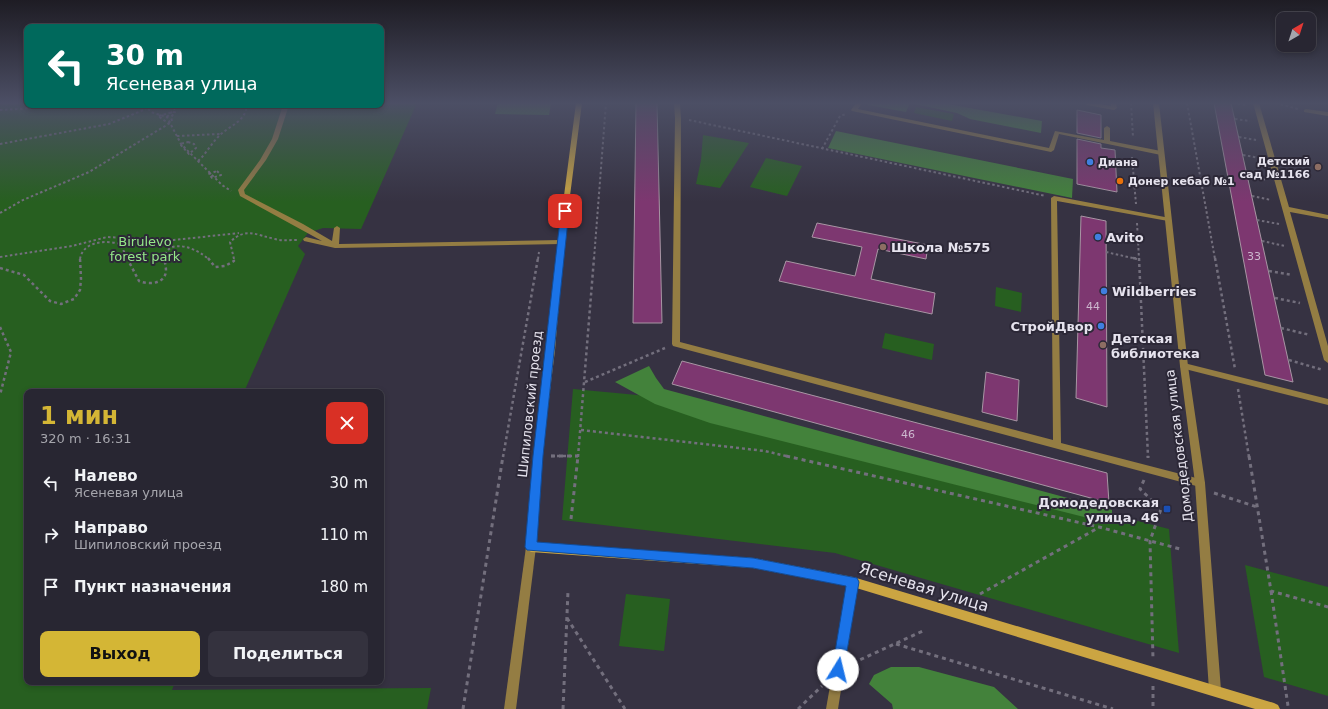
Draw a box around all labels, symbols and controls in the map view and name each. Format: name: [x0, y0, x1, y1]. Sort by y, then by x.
north arrow: [1276, 12, 1316, 52]
map controls: [1276, 12, 1316, 52]
text: 30 m: [106, 39, 184, 72]
icon: left: [40, 40, 92, 92]
text: Ясеневая улица: [106, 73, 258, 94]
place label: Детский сад №1166: [1239, 155, 1310, 181]
place label: Диана: [1098, 156, 1138, 169]
marker: Диана: [1085, 157, 1095, 167]
marker: Детский сад №1166: [1313, 162, 1323, 172]
place label: Донер кебаб №1: [1128, 175, 1235, 188]
marker: Донер кебаб №1: [1115, 176, 1125, 186]
pin: [548, 194, 582, 228]
icon: arrive: [554, 200, 576, 222]
place label: Avito: [1106, 230, 1144, 245]
marker: Avito: [1093, 232, 1103, 242]
park label: Birulevo forest park: [110, 234, 181, 264]
place label: Школа №575: [891, 240, 990, 255]
marker: Школа №575: [878, 242, 888, 252]
house number: 33: [1247, 250, 1261, 263]
place label: Wildberries: [1112, 284, 1197, 299]
marker: Wildberries: [1099, 286, 1109, 296]
house number: 44: [1086, 300, 1100, 313]
place label: СтройДвор: [1011, 319, 1093, 334]
marker: СтройДвор: [1096, 321, 1106, 331]
street label: Шипиловский проезд: [515, 330, 545, 478]
place label: Детская библиотека: [1111, 331, 1200, 361]
marker: Детская библиотека: [1098, 340, 1108, 350]
street label: Домодедовская улица: [1162, 369, 1196, 523]
text: 1 мин: [40, 402, 118, 430]
button: close: [326, 402, 368, 444]
house number: 46: [901, 428, 915, 441]
text: 320 m · 16:31: [40, 431, 131, 446]
text: Налево: [74, 467, 138, 485]
icon: left: [40, 472, 62, 494]
text: 30 m: [330, 474, 368, 492]
text: Ясеневая улица: [74, 485, 184, 500]
place label: Домодедовская улица, 46: [1038, 495, 1159, 525]
marker: Домодедовская улица, 46: [1162, 504, 1172, 514]
text: Направо: [74, 519, 148, 537]
icon: right: [40, 524, 62, 546]
text: 110 m: [320, 526, 368, 544]
text: Шипиловский проезд: [74, 537, 222, 552]
street label: Ясеневая улица: [857, 558, 991, 616]
icon: arrive: [40, 576, 62, 598]
text: Пункт назначения: [74, 578, 231, 596]
text: 180 m: [320, 578, 368, 596]
button: Выход: [40, 631, 200, 677]
button: Поделиться: [208, 631, 368, 677]
position arrow: [817, 649, 859, 691]

